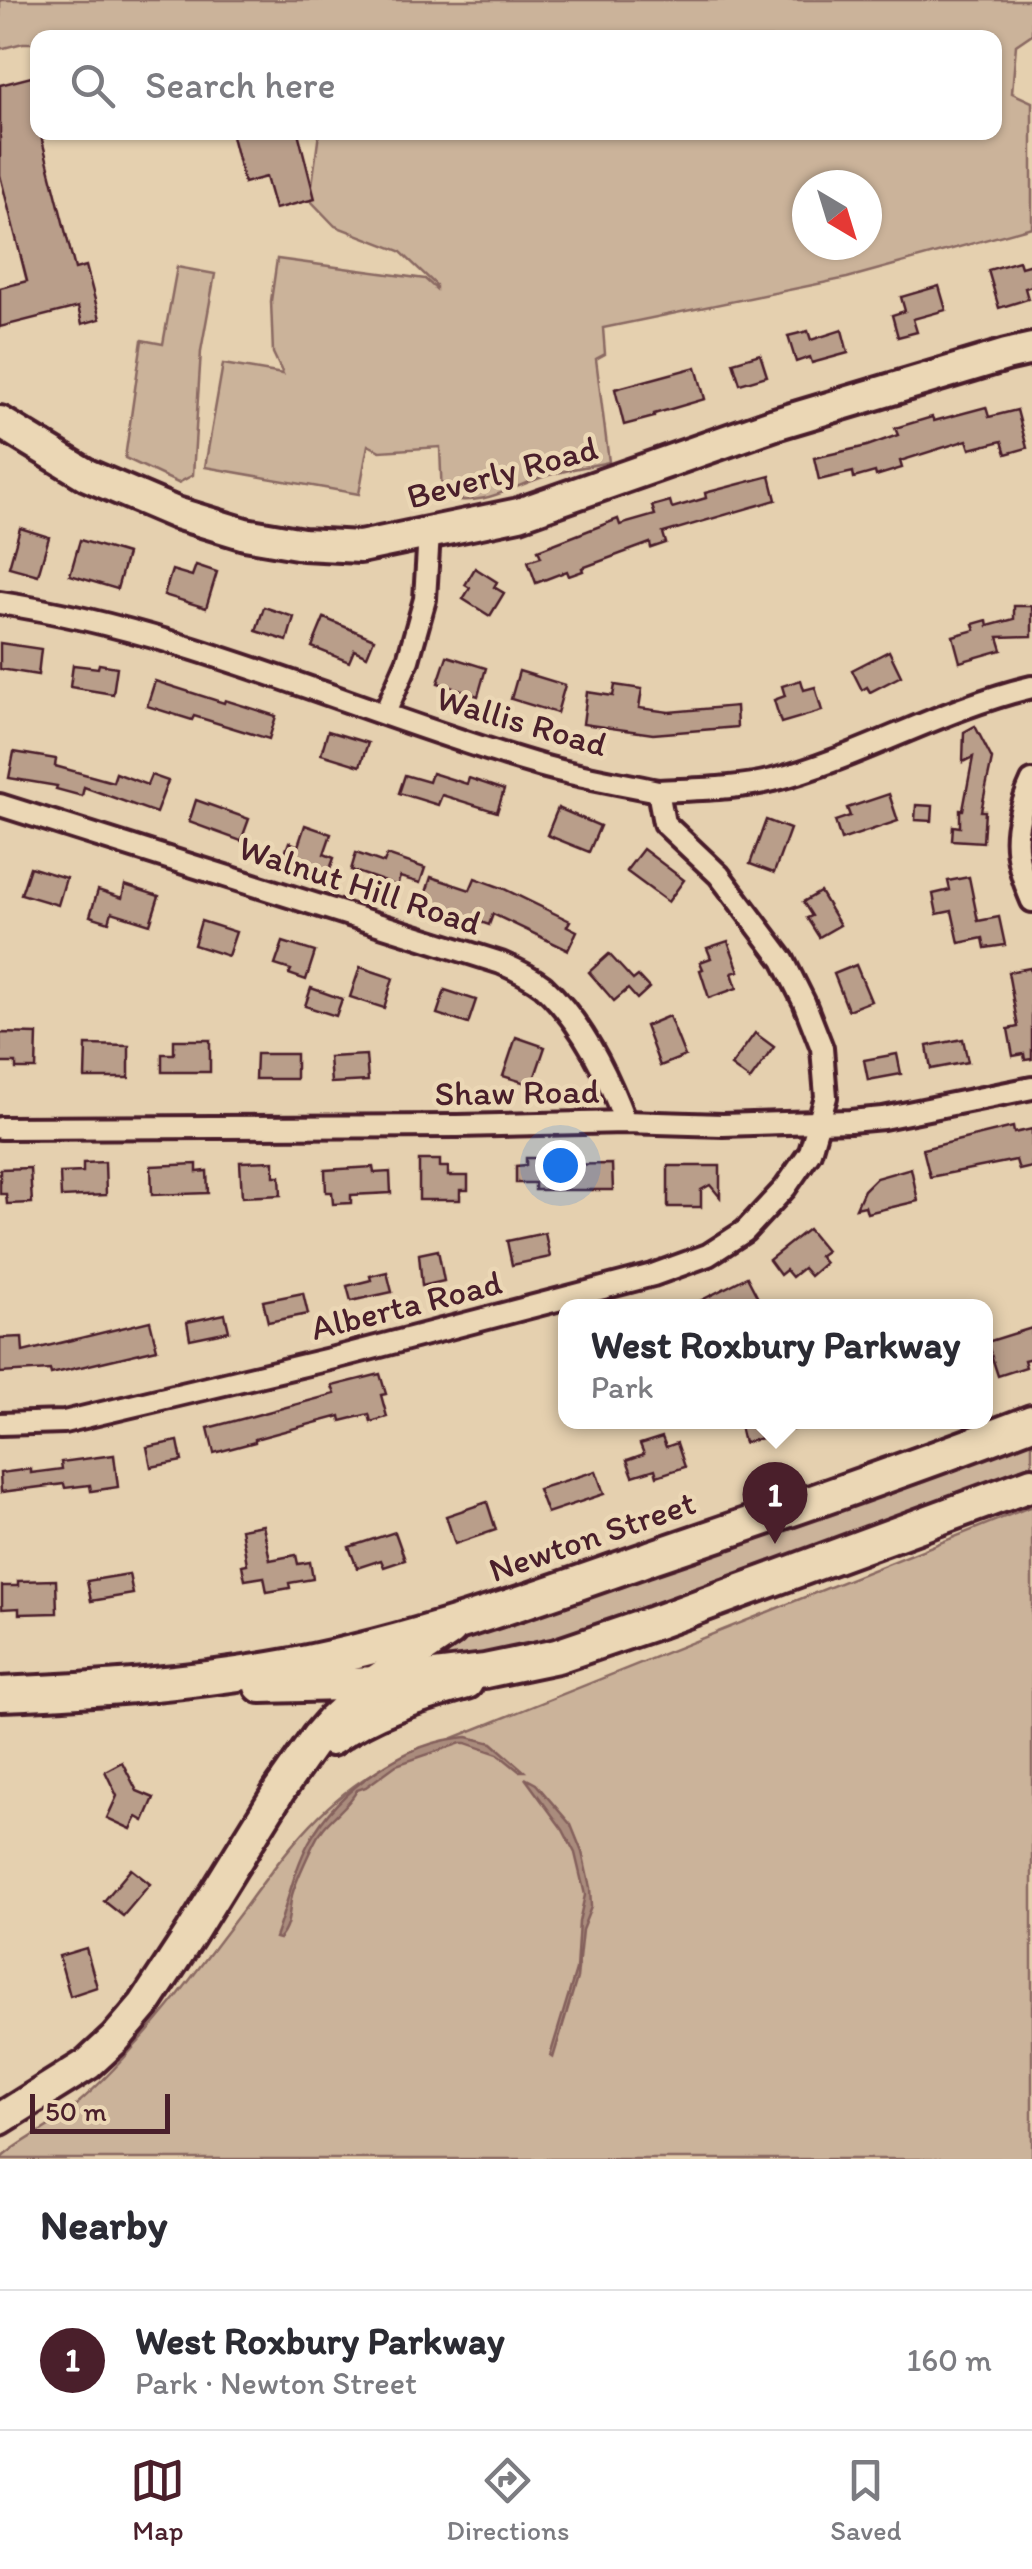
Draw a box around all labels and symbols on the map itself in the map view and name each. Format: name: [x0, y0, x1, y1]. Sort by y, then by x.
north arrow: [792, 170, 882, 260]
street label: Beverly Road: [402, 426, 602, 518]
street label: Wallis Road: [432, 677, 612, 765]
street label: Walnut Hill Road: [234, 826, 486, 944]
street label: Shaw Road: [434, 1070, 600, 1114]
your location: [535, 1140, 586, 1191]
street label: Alberta Road: [306, 1261, 506, 1349]
pin: 1: [742, 1462, 808, 1544]
street label: Newton Street: [483, 1481, 701, 1591]
scale bar: [30, 2089, 170, 2134]

